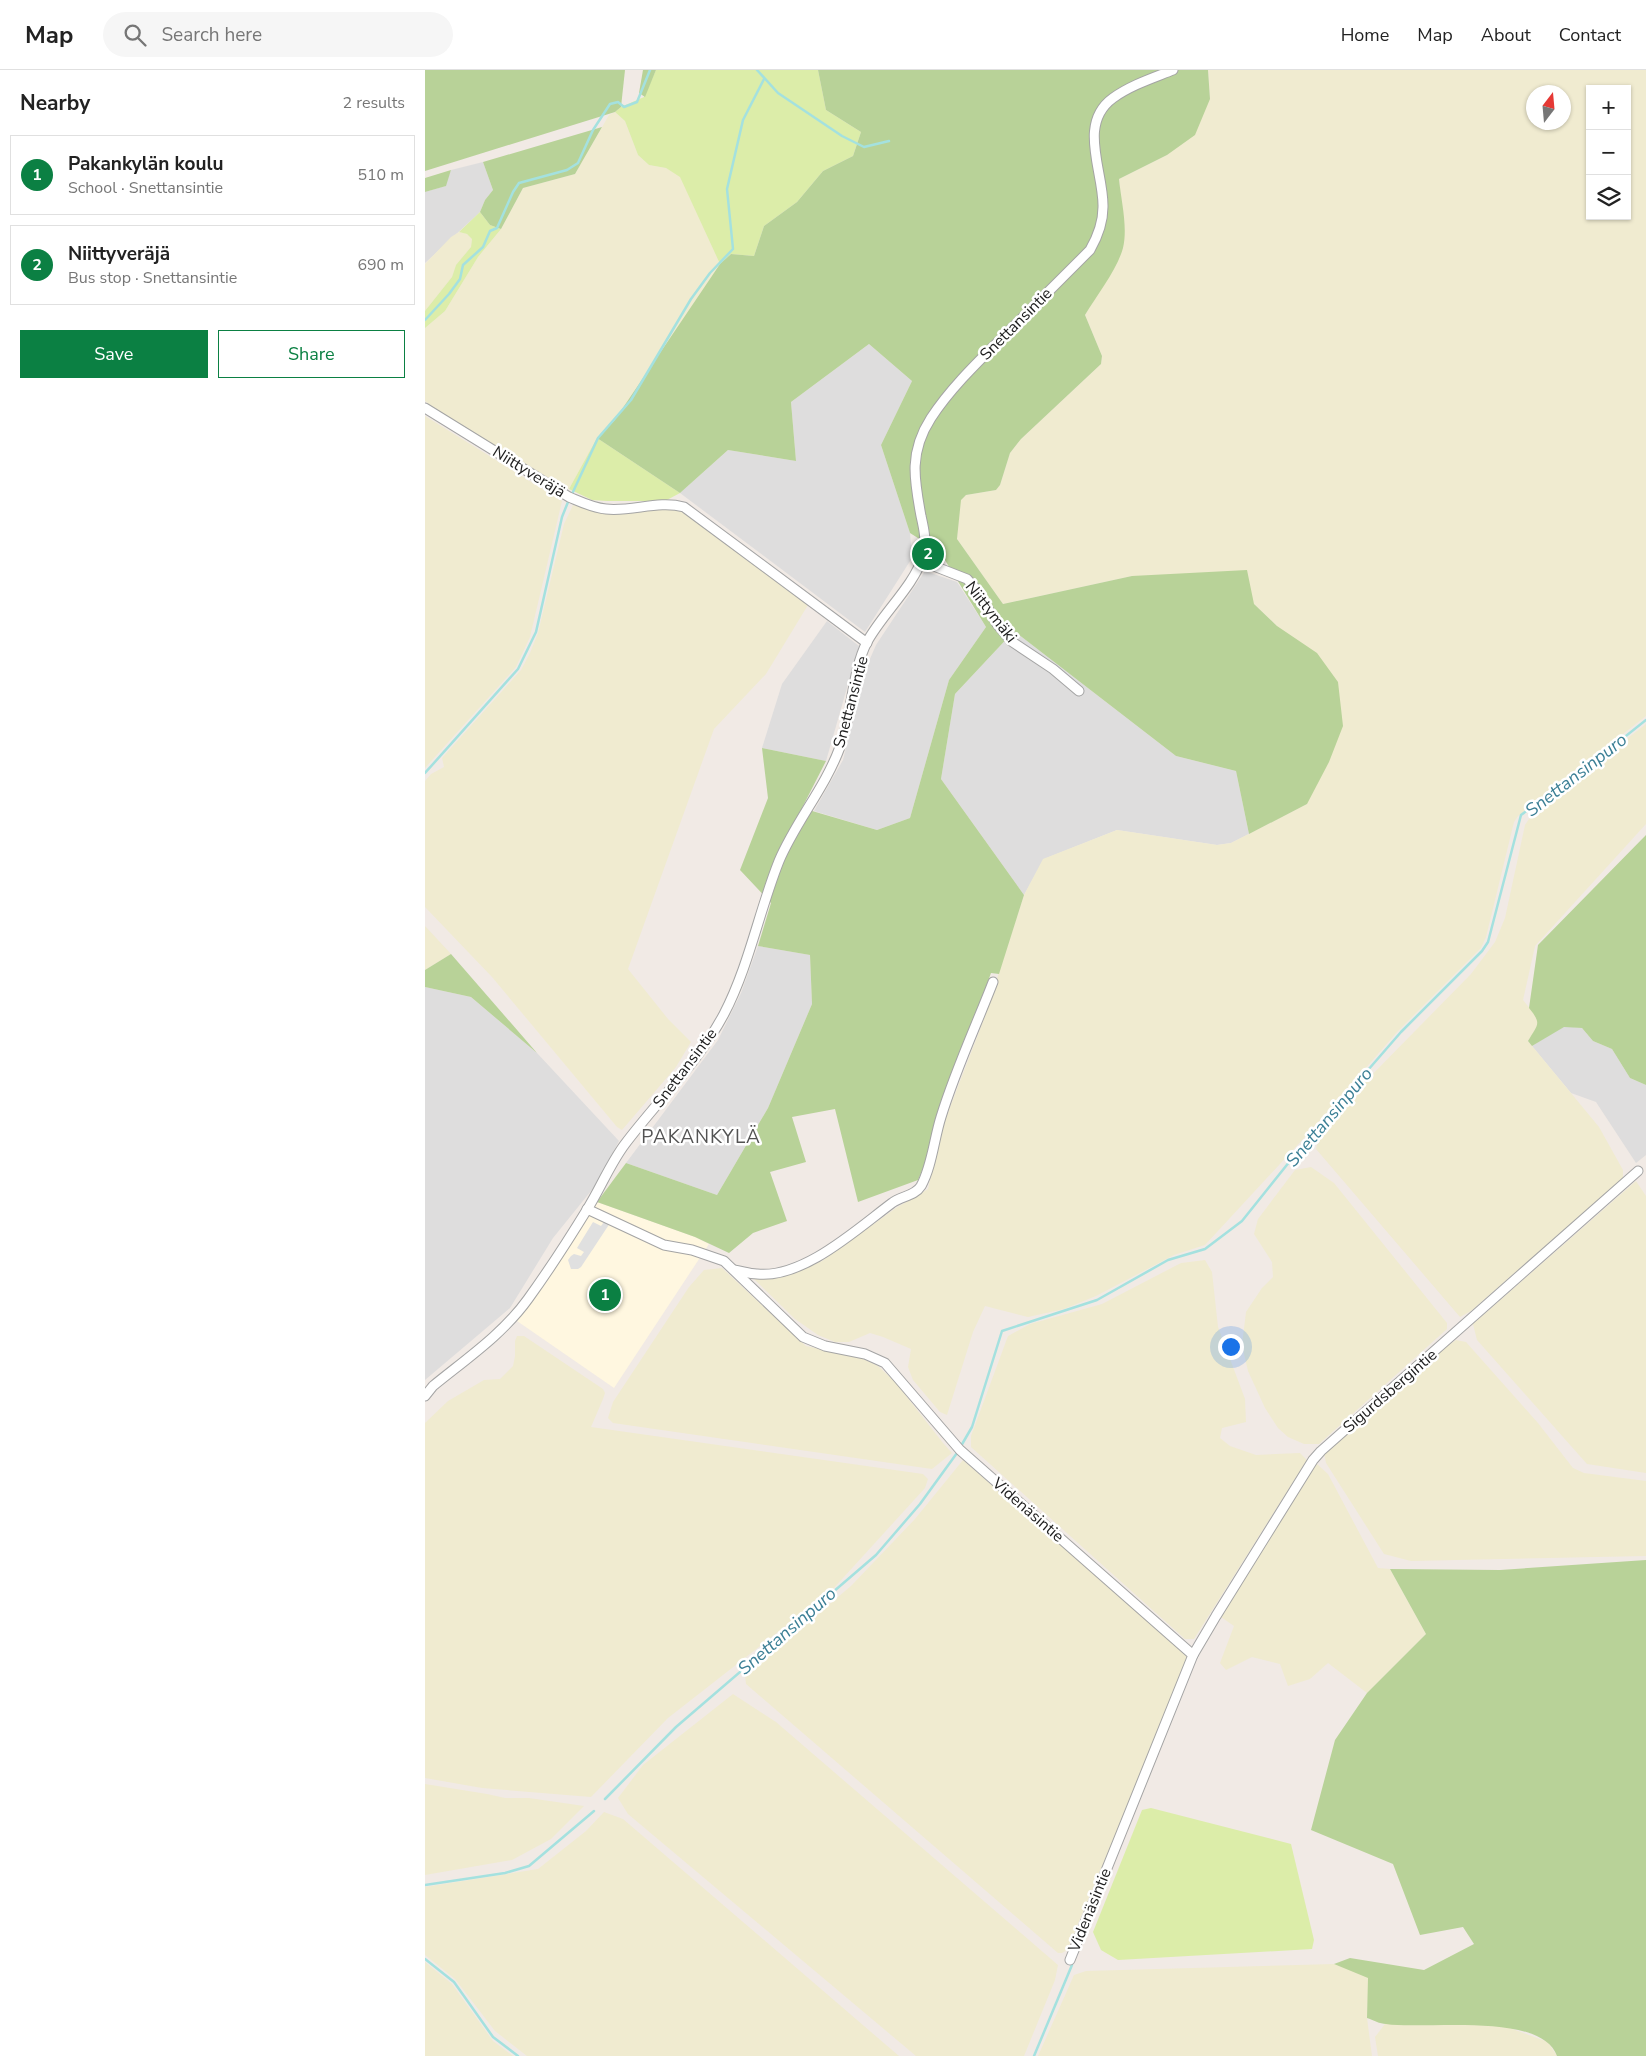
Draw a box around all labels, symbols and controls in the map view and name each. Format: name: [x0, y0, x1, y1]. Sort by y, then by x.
search box: [103, 12, 453, 57]
text: Map: [25, 19, 73, 51]
icon: search: [121, 21, 149, 49]
text: Search here: [161, 22, 262, 48]
text: Home: [1341, 23, 1389, 47]
text: Map: [1417, 23, 1453, 47]
text: About: [1481, 23, 1531, 47]
text: Contact: [1559, 23, 1621, 47]
north arrow: [1526, 85, 1571, 130]
map controls: [1586, 85, 1631, 220]
button: +: [1586, 85, 1631, 130]
text: Nearby: [20, 89, 90, 117]
text: 2 results: [343, 92, 405, 114]
button: −: [1586, 130, 1631, 175]
text: Pakankylän koulu: [68, 151, 223, 177]
text: 1: [32, 164, 42, 186]
text: 510 m: [357, 164, 404, 186]
button: layers: [1586, 175, 1631, 220]
text: School · Snettansintie: [68, 177, 223, 199]
text: Niittyveräjä: [68, 241, 170, 267]
text: 2: [32, 254, 42, 276]
text: 690 m: [357, 254, 404, 276]
text: Bus stop · Snettansintie: [68, 267, 237, 289]
street label: Snettansintie: [975, 283, 1057, 365]
button: Save: [20, 330, 208, 378]
button: Share: [218, 330, 405, 378]
street label: Niittyveräjä: [488, 441, 570, 503]
pin: 2: [912, 535, 944, 573]
street label: Niittymäki: [960, 577, 1022, 647]
street label: Snettansintie: [828, 654, 874, 750]
water label: Snettansinpuro: [1520, 728, 1632, 822]
street label: Snettansintie: [648, 1024, 722, 1112]
water label: Snettansinpuro: [1280, 1062, 1378, 1172]
district label: PAKANKYLÄ: [641, 1124, 761, 1150]
pin: 1: [589, 1276, 621, 1314]
your location: [1218, 1334, 1244, 1360]
street label: Sigurdsbergintie: [1338, 1344, 1442, 1438]
street label: Videnäsintie: [987, 1472, 1069, 1547]
water label: Snettansinpuro: [733, 1582, 841, 1680]
street label: Videnäsintie: [1063, 1865, 1117, 1956]

